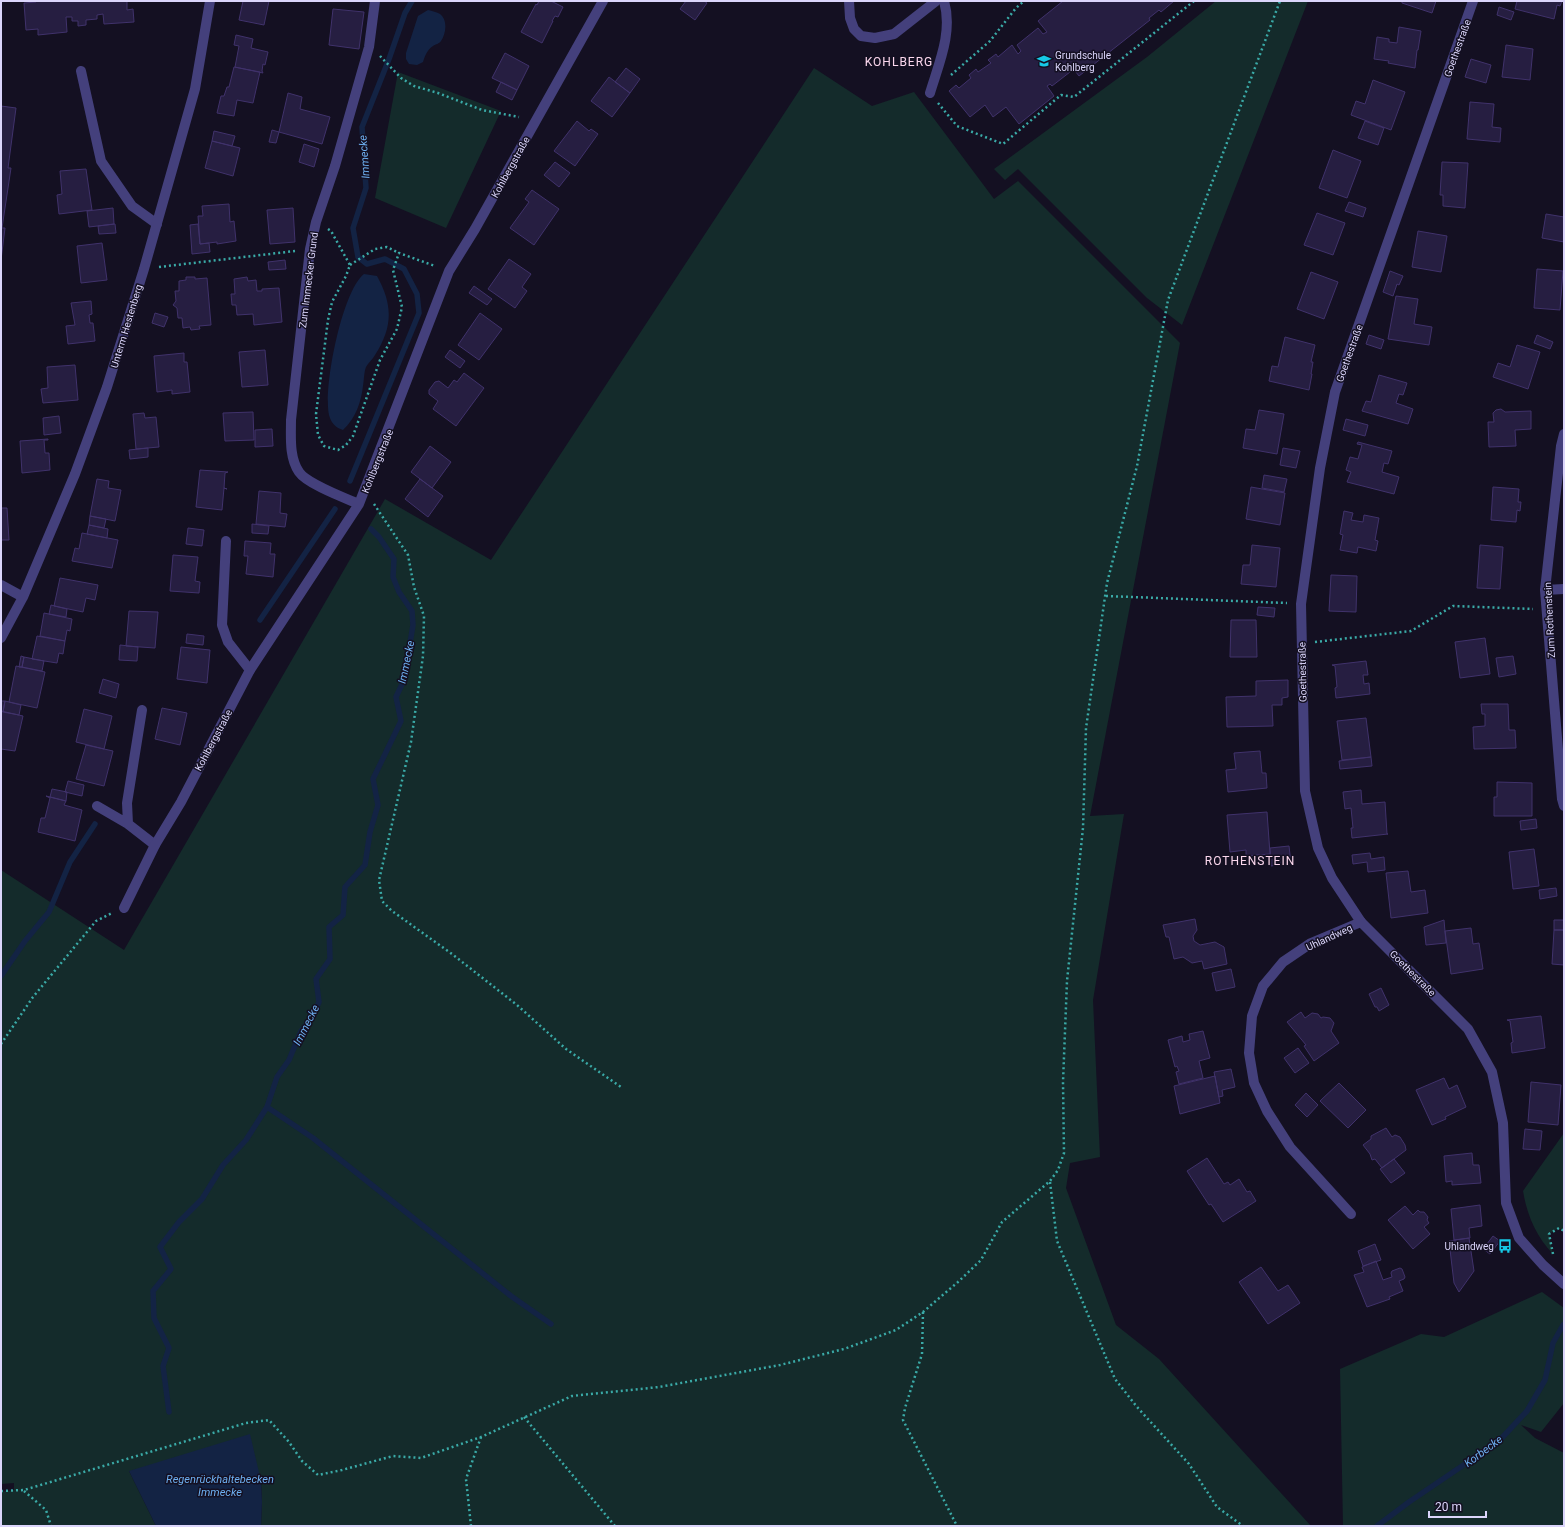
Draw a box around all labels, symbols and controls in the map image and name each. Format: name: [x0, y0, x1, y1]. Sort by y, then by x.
street label: Goethestraße: [1442, 18, 1473, 78]
place label: Grundschule Kohlberg: [1055, 50, 1111, 73]
school or university icon: Grundschule Kohlberg: [1036, 53, 1052, 69]
district label: KOHLBERG: [865, 55, 933, 69]
water label: Immecke: [356, 134, 373, 179]
street label: Kohlbergstraße: [489, 135, 532, 200]
street label: Zum Immecker Grund: [297, 232, 320, 329]
street label: Unterm Hestenberg: [109, 283, 144, 369]
street label: Goethestraße: [1334, 323, 1365, 383]
street label: Kohlbergstraße: [360, 428, 395, 495]
street label: Zum Rothenstein: [1542, 582, 1557, 658]
water label: Immecke: [396, 639, 417, 685]
street label: Goethestraße: [1296, 642, 1309, 702]
street label: Kohlbergstraße: [193, 708, 234, 773]
district label: ROTHENSTEIN: [1205, 854, 1295, 868]
street label: Uhlandweg: [1304, 922, 1354, 953]
street label: Goethestraße: [1387, 948, 1438, 999]
water label: Immecke: [291, 1002, 322, 1048]
bus stop icon: Uhlandweg: [1497, 1238, 1513, 1254]
place label: Uhlandweg: [1445, 1241, 1494, 1252]
water label: Korbecke: [1462, 1433, 1505, 1470]
water label: Regenrückhaltebecken Immecke: [166, 1473, 274, 1499]
scale bar: [1429, 1493, 1486, 1519]
text: 20 m: [1435, 1500, 1462, 1514]

